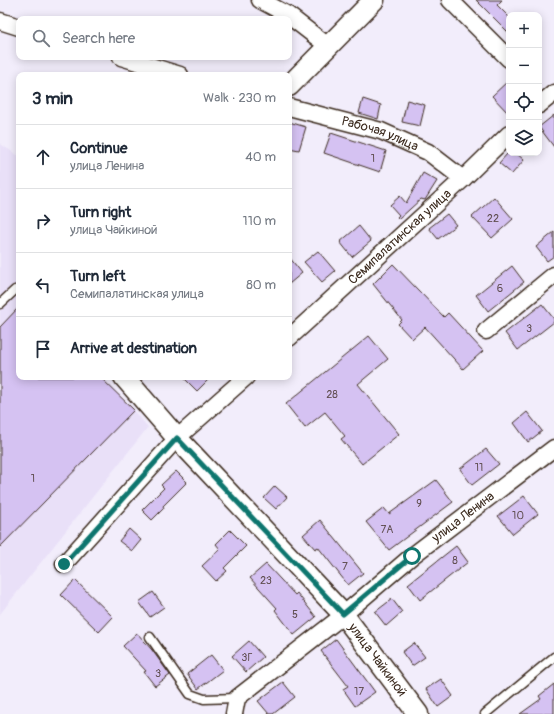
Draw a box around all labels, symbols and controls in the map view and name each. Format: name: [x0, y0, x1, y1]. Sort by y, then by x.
map controls: [506, 12, 542, 156]
button: +: [506, 12, 542, 48]
search box: [16, 16, 292, 60]
icon: search: [30, 27, 52, 49]
text: Search here: [62, 29, 135, 48]
button: −: [506, 48, 542, 84]
button: locate: [506, 84, 542, 120]
text: 3 min: [32, 88, 73, 109]
text: Walk · 230 m: [203, 90, 276, 106]
street label: Рабочая улица: [340, 113, 421, 155]
button: layers: [506, 120, 542, 156]
text: Continue: [70, 139, 128, 158]
icon: ahead: [32, 146, 54, 168]
text: 40 m: [245, 149, 276, 165]
house number: 1: [371, 152, 375, 165]
text: улица Ленина: [70, 158, 144, 174]
street label: Семипалатинская улица: [345, 186, 455, 288]
text: Turn right: [70, 203, 131, 222]
icon: right: [32, 210, 54, 232]
house number: 22: [487, 212, 499, 225]
text: 110 m: [243, 213, 276, 229]
text: улица Чайкиной: [70, 222, 157, 238]
text: Turn left: [70, 267, 126, 286]
icon: left: [32, 274, 54, 296]
text: 80 m: [246, 277, 276, 293]
house number: 6: [497, 282, 503, 295]
text: Семипалатинская улица: [70, 286, 204, 302]
house number: 3: [526, 322, 532, 335]
icon: arrive: [32, 338, 54, 360]
text: Arrive at destination: [70, 339, 197, 358]
house number: 28: [326, 388, 338, 401]
house number: 11: [475, 461, 483, 474]
house number: 1: [31, 472, 35, 485]
street label: улица Ленина: [428, 488, 498, 547]
house number: 9: [416, 497, 422, 510]
house number: 10: [512, 509, 524, 522]
house number: 7А: [381, 523, 393, 536]
route start: [403, 547, 421, 565]
house number: 8: [452, 554, 458, 567]
route end: [55, 555, 73, 573]
house number: 7: [342, 560, 348, 573]
house number: 23: [260, 574, 272, 587]
house number: 5: [292, 608, 298, 621]
street label: улица Чайкиной: [344, 619, 410, 700]
house number: 3Г: [241, 651, 253, 664]
house number: 3: [155, 667, 161, 680]
house number: 17: [354, 685, 364, 698]

